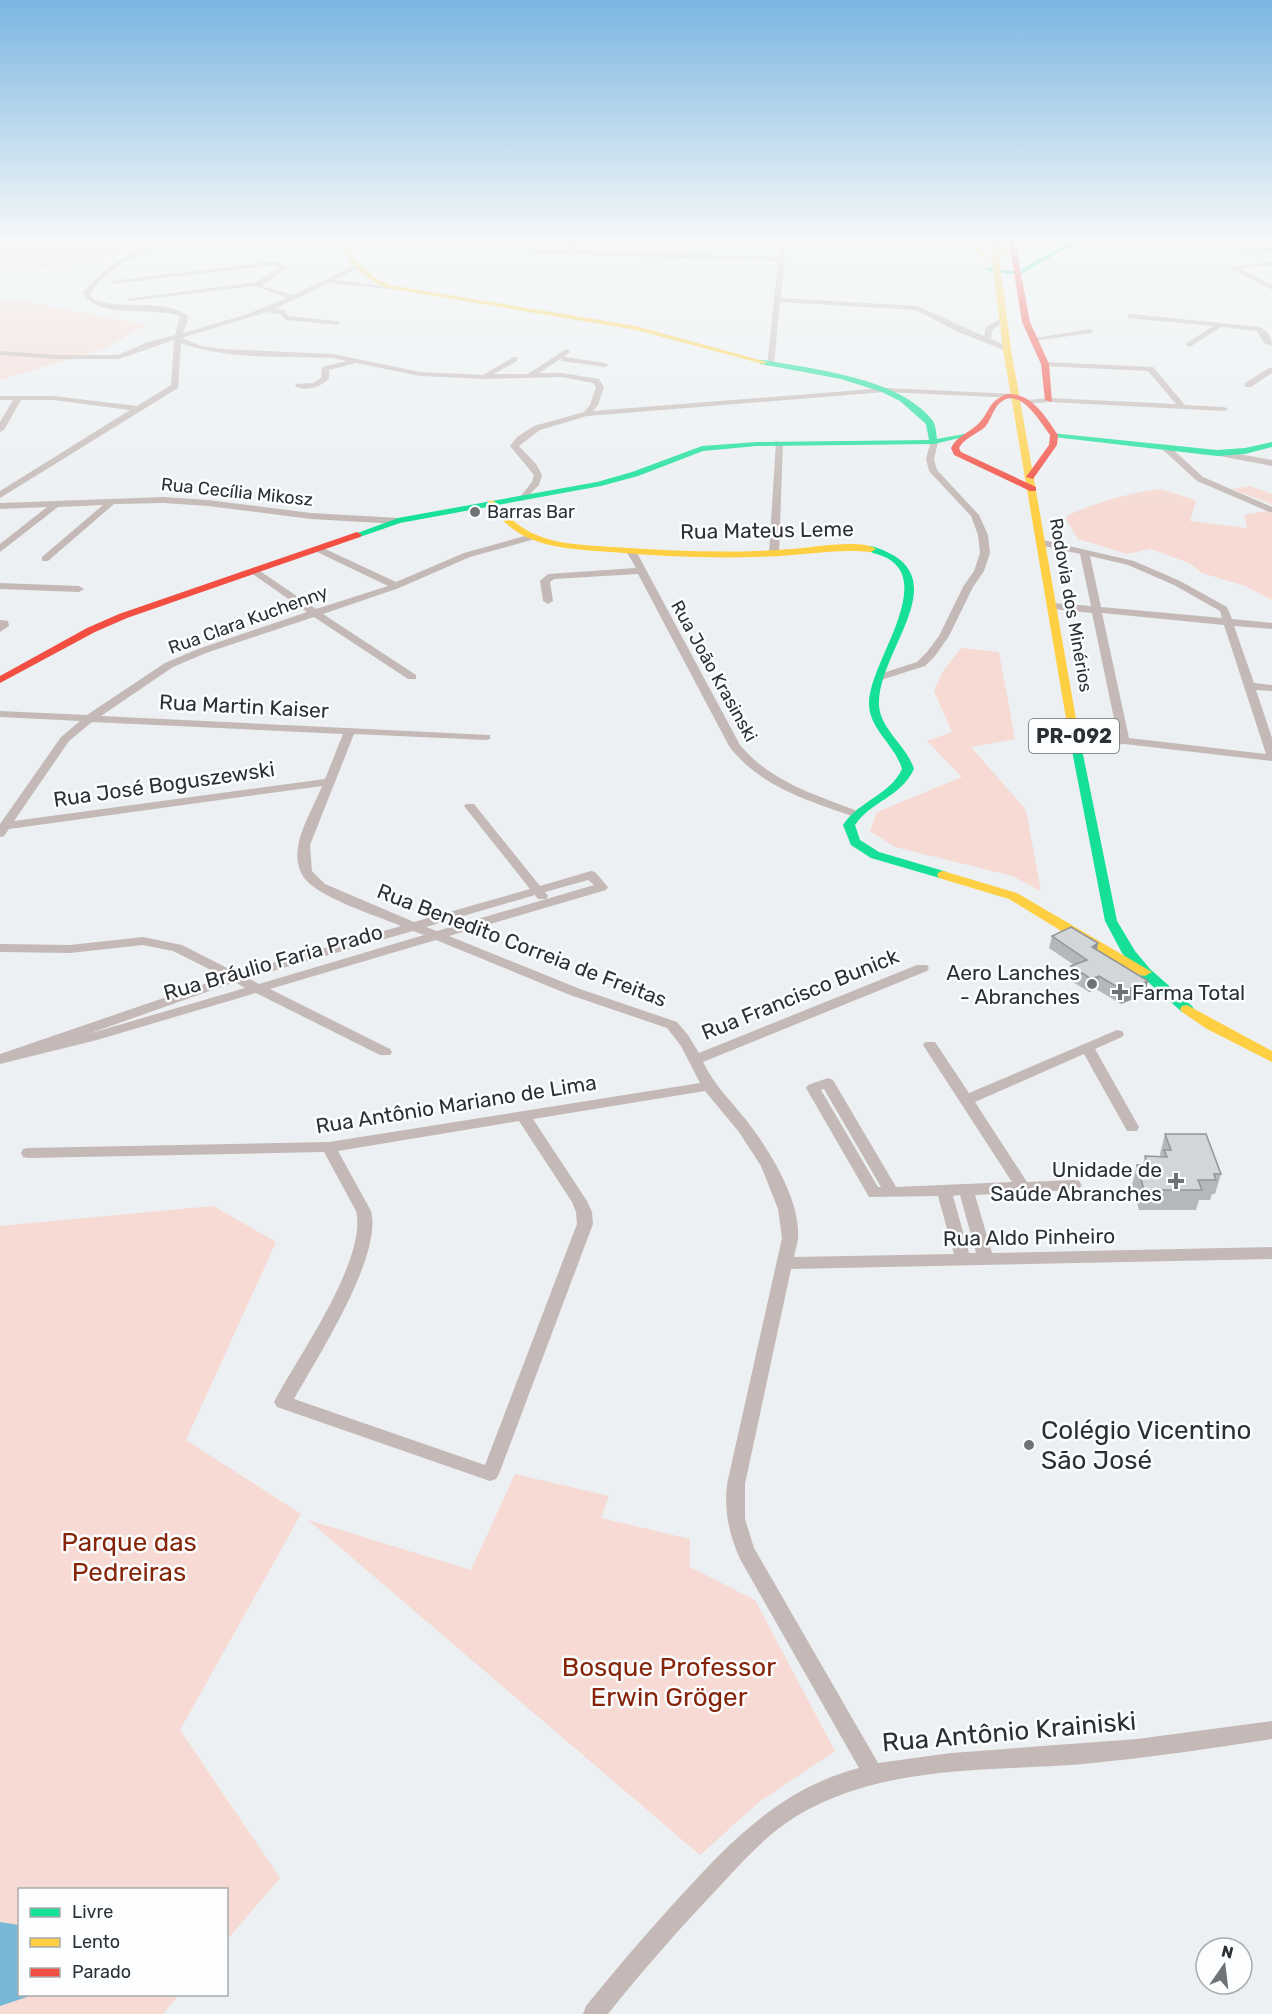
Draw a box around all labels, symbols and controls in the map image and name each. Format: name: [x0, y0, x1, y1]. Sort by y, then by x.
street label: Rua Cecília Mikosz: [160, 473, 314, 511]
place label: Barras Bar: [487, 501, 575, 523]
marker: Barras Bar: [468, 505, 482, 519]
street label: Rua Mateus Leme: [680, 516, 854, 544]
street label: Rodovia dos Minérios: [1045, 516, 1097, 694]
street label: Rua Clara Kuchenny: [165, 581, 331, 659]
street label: Rua João Krasinski: [666, 597, 762, 745]
street label: Rua Martin Kaiser: [158, 689, 330, 723]
road number: PR-092: [1029, 719, 1119, 753]
street label: Rua José Boguszewski: [52, 756, 276, 812]
street label: Rua Benedito Correia de Freitas: [374, 878, 670, 1012]
street label: Rua Bráulio Faria Prado: [160, 919, 386, 1005]
street label: Rua Francisco Bunick: [698, 943, 902, 1045]
place label: Aero Lanches - Abranches: [946, 960, 1080, 1009]
marker: Aero Lanches - Abranches: [1085, 977, 1099, 991]
place label: Farma Total: [1132, 980, 1245, 1005]
marker: Farma Total: [1113, 985, 1127, 999]
street label: Rua Antônio Mariano de Lima: [314, 1069, 598, 1139]
place label: Unidade de Saúde Abranches: [990, 1157, 1162, 1206]
marker: Unidade de Saúde Abranches: [1167, 1172, 1185, 1190]
street label: Rua Aldo Pinheiro: [943, 1223, 1115, 1251]
place label: Colégio Vicentino São José: [1041, 1415, 1251, 1476]
marker: Colégio Vicentino São José: [1022, 1438, 1036, 1452]
park label: Parque das Pedreiras: [61, 1527, 197, 1588]
park label: Bosque Professor Erwin Gröger: [562, 1652, 776, 1713]
street label: Rua Antônio Krainiski: [881, 1705, 1137, 1759]
legend: [18, 1888, 228, 1996]
text: Livre: [72, 1901, 113, 1923]
text: Lento: [72, 1931, 120, 1953]
north arrow: [1194, 1936, 1254, 1996]
text: N: [1220, 1941, 1235, 1963]
text: Parado: [72, 1961, 131, 1983]

